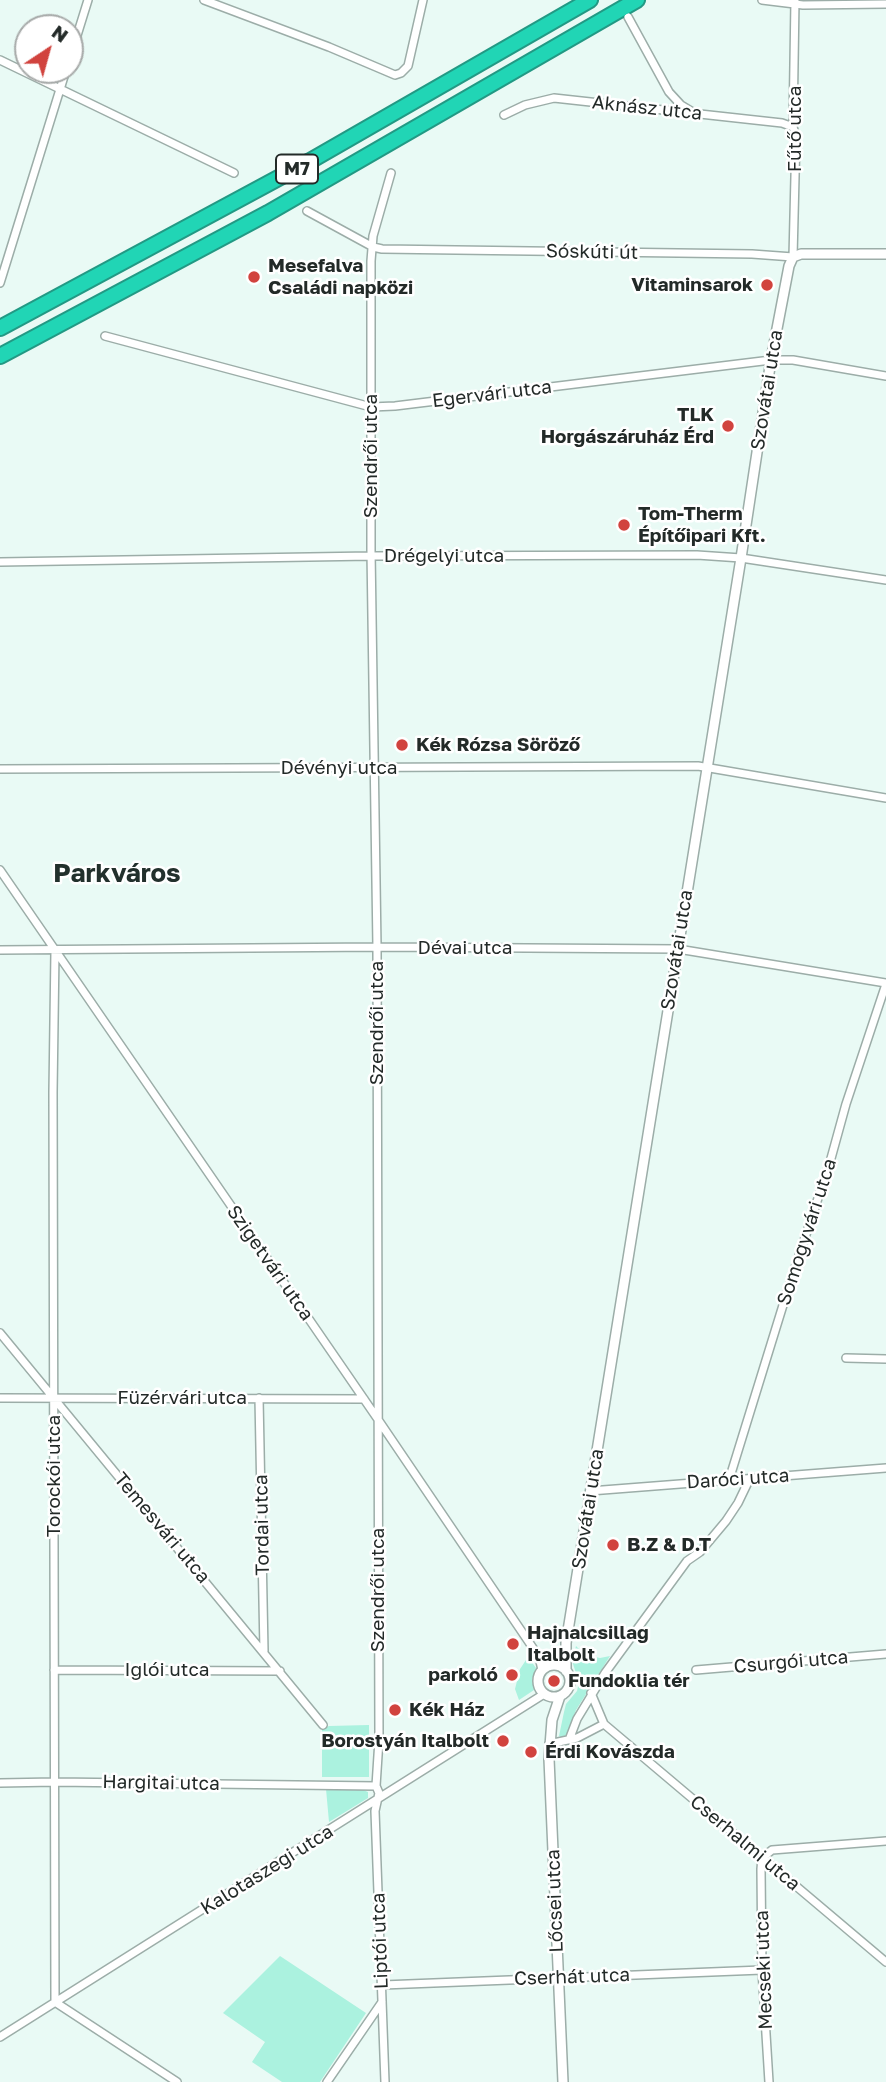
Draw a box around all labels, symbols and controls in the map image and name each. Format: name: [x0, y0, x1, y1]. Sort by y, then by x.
north arrow: [14, 14, 84, 84]
text: N: [48, 20, 73, 47]
street label: Fűtő utca: [784, 86, 806, 172]
street label: Aknász utca: [591, 91, 703, 125]
road number: M7: [276, 154, 318, 184]
street label: Sóskúti út: [546, 240, 638, 264]
place label: Mesefalva Családi napközi: [268, 255, 413, 299]
marker: Mesefalva Családi napközi: [246, 269, 262, 285]
place label: Vitaminsarok: [631, 274, 753, 296]
marker: Vitaminsarok: [759, 277, 775, 293]
street label: Szovátai utca: [746, 328, 788, 452]
street label: Egervári utca: [431, 375, 553, 413]
street label: Szendrői utca: [360, 394, 382, 518]
place label: TLK Horgászáruház Érd: [541, 404, 714, 448]
marker: TLK Horgászáruház Érd: [720, 418, 736, 434]
place label: Tom-Therm Építőipari Kft.: [638, 503, 766, 547]
marker: Tom-Therm Építőipari Kft.: [616, 517, 632, 533]
street label: Drégelyi utca: [384, 545, 504, 567]
place label: Kék Rózsa Söröző: [416, 734, 580, 756]
marker: Kék Rózsa Söröző: [394, 737, 410, 753]
street label: Dévényi utca: [280, 757, 398, 779]
district label: Parkváros: [53, 858, 181, 890]
street label: Szovátai utca: [656, 888, 698, 1012]
street label: Dévai utca: [418, 937, 512, 959]
street label: Szendrői utca: [366, 961, 388, 1085]
street label: Somogyvári utca: [773, 1156, 841, 1308]
street label: Szigetvári utca: [222, 1201, 318, 1325]
street label: Füzérvári utca: [117, 1387, 247, 1409]
street label: Torockói utca: [43, 1415, 65, 1537]
street label: Szovátai utca: [567, 1447, 609, 1571]
street label: Daróci utca: [686, 1464, 790, 1494]
street label: Temesvári utca: [109, 1468, 215, 1588]
street label: Tordai utca: [250, 1474, 274, 1576]
street label: Szendrői utca: [367, 1528, 389, 1652]
place label: B.Z & D.T: [627, 1534, 711, 1556]
marker: B.Z & D.T: [605, 1537, 621, 1553]
place label: Hajnalcsillag Italbolt: [527, 1622, 649, 1666]
marker: Hajnalcsillag Italbolt: [505, 1636, 521, 1652]
street label: Csurgói utca: [733, 1646, 849, 1678]
street label: Iglói utca: [125, 1659, 209, 1681]
place label: parkoló: [428, 1664, 498, 1686]
marker: parkoló: [504, 1667, 520, 1683]
place label: Fundoklia tér: [568, 1670, 690, 1692]
marker: Fundoklia tér: [546, 1673, 562, 1689]
place label: Kék Ház: [409, 1699, 485, 1721]
marker: Kék Ház: [387, 1702, 403, 1718]
place label: Borostyán Italbolt: [321, 1730, 489, 1752]
marker: Borostyán Italbolt: [495, 1733, 511, 1749]
place label: Érdi Kovászda: [545, 1741, 675, 1763]
marker: Érdi Kovászda: [523, 1744, 539, 1760]
street label: Hargitai utca: [102, 1771, 220, 1795]
street label: Cserhalmi utca: [685, 1790, 805, 1896]
street label: Kalotaszegi utca: [197, 1820, 337, 1920]
street label: Lőcsei utca: [542, 1849, 568, 1953]
street label: Liptói utca: [367, 1892, 393, 1990]
street label: Mecseki utca: [751, 1910, 777, 2030]
street label: Cserhát utca: [514, 1964, 630, 1990]

